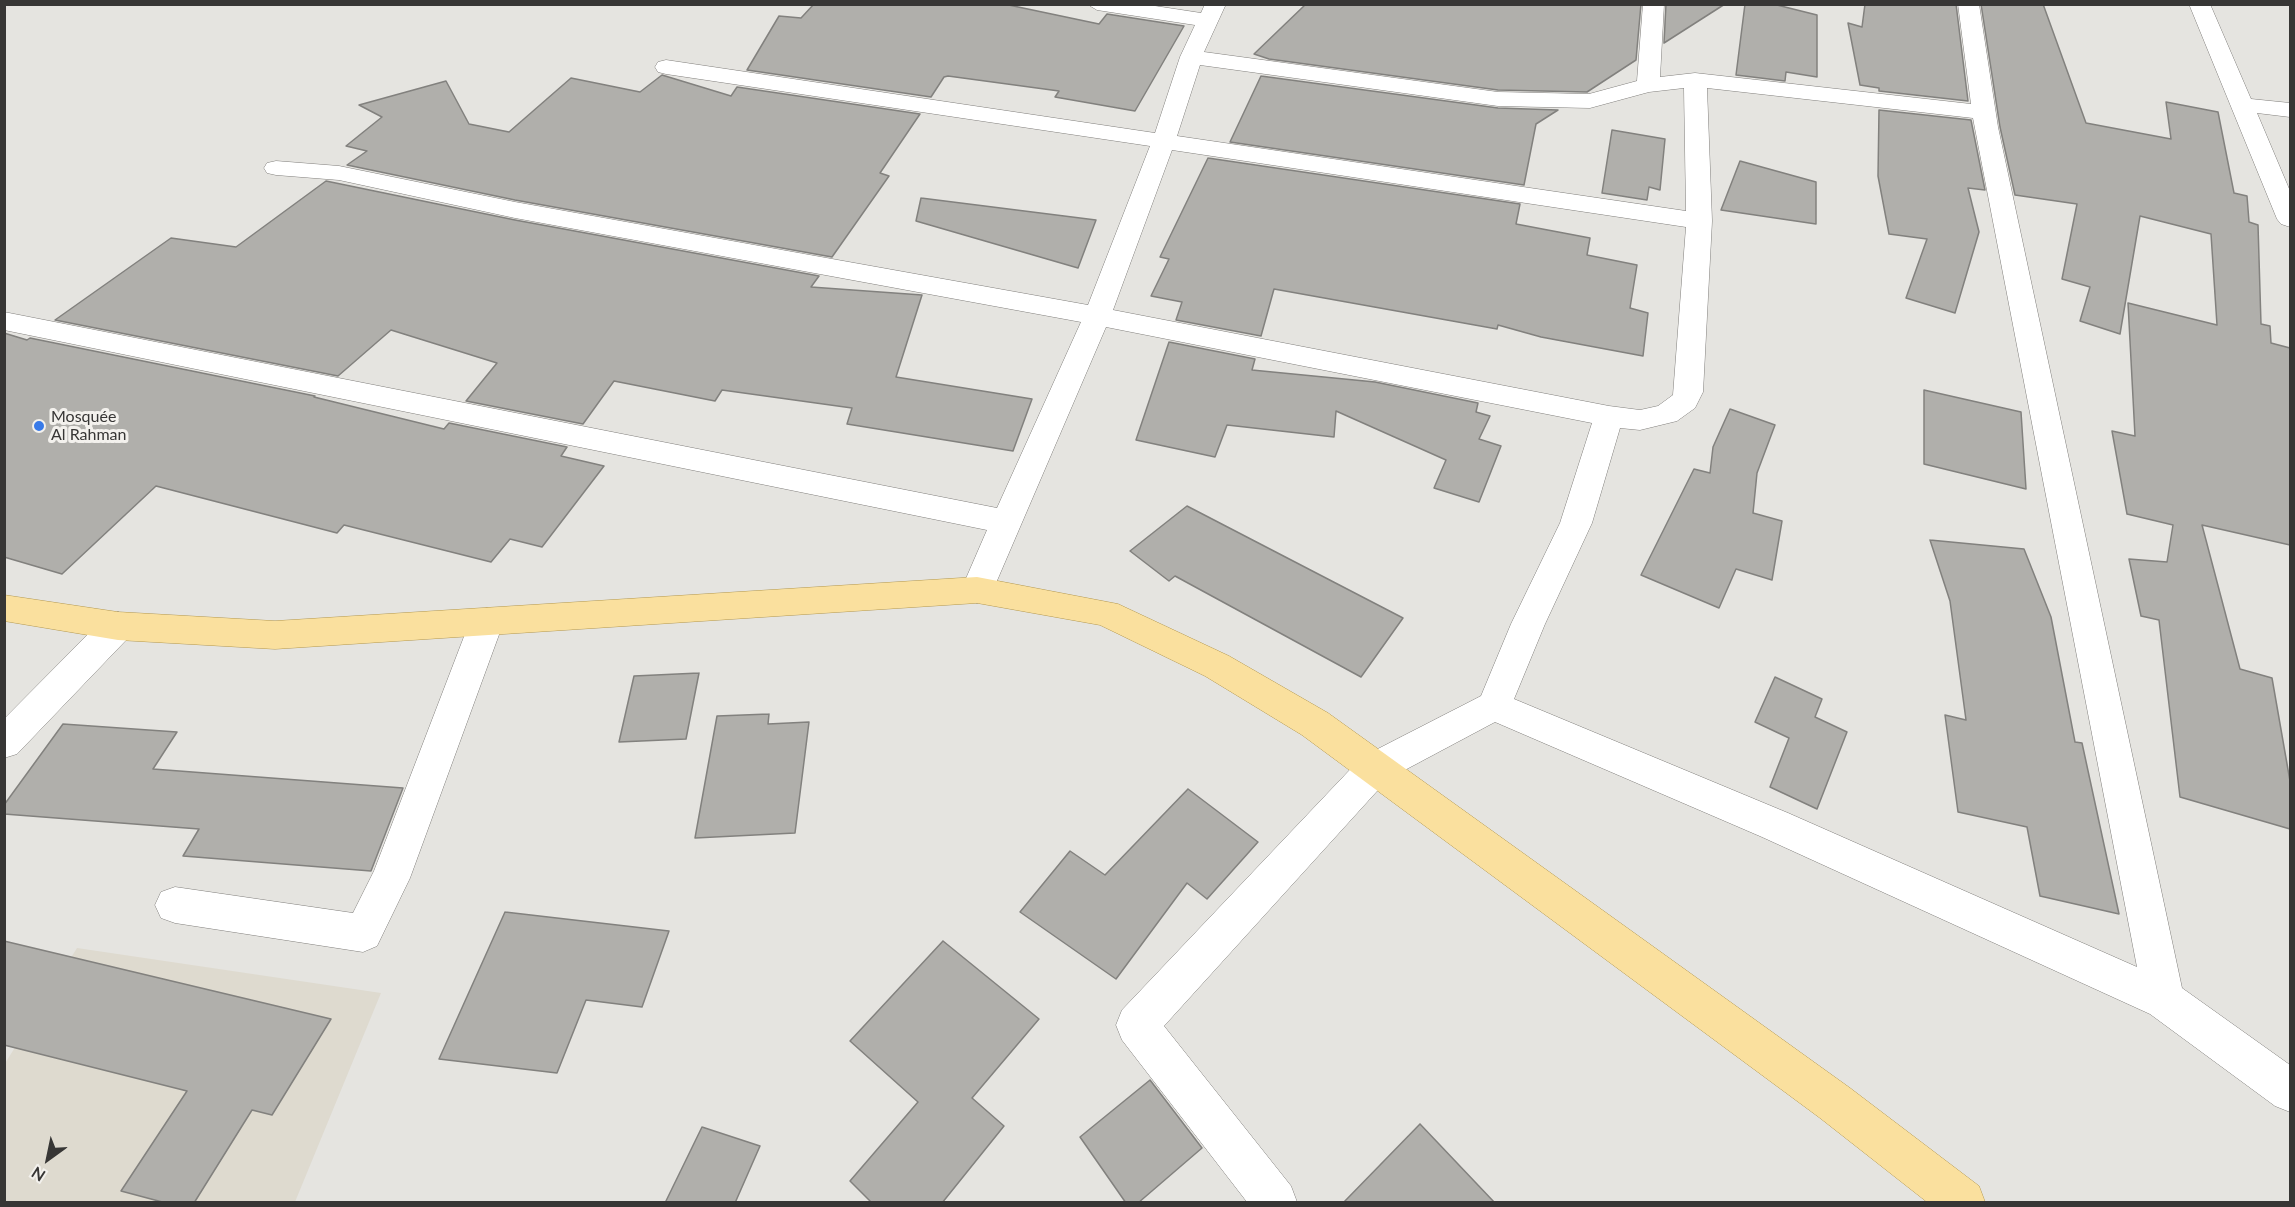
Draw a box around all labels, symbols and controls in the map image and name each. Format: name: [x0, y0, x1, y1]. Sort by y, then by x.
place label: Mosquée Al Rahman: [51, 407, 126, 445]
marker: Mosquée Al Rahman: [32, 419, 46, 433]
north arrow: [18, 1129, 78, 1189]
text: N: [28, 1163, 48, 1186]

